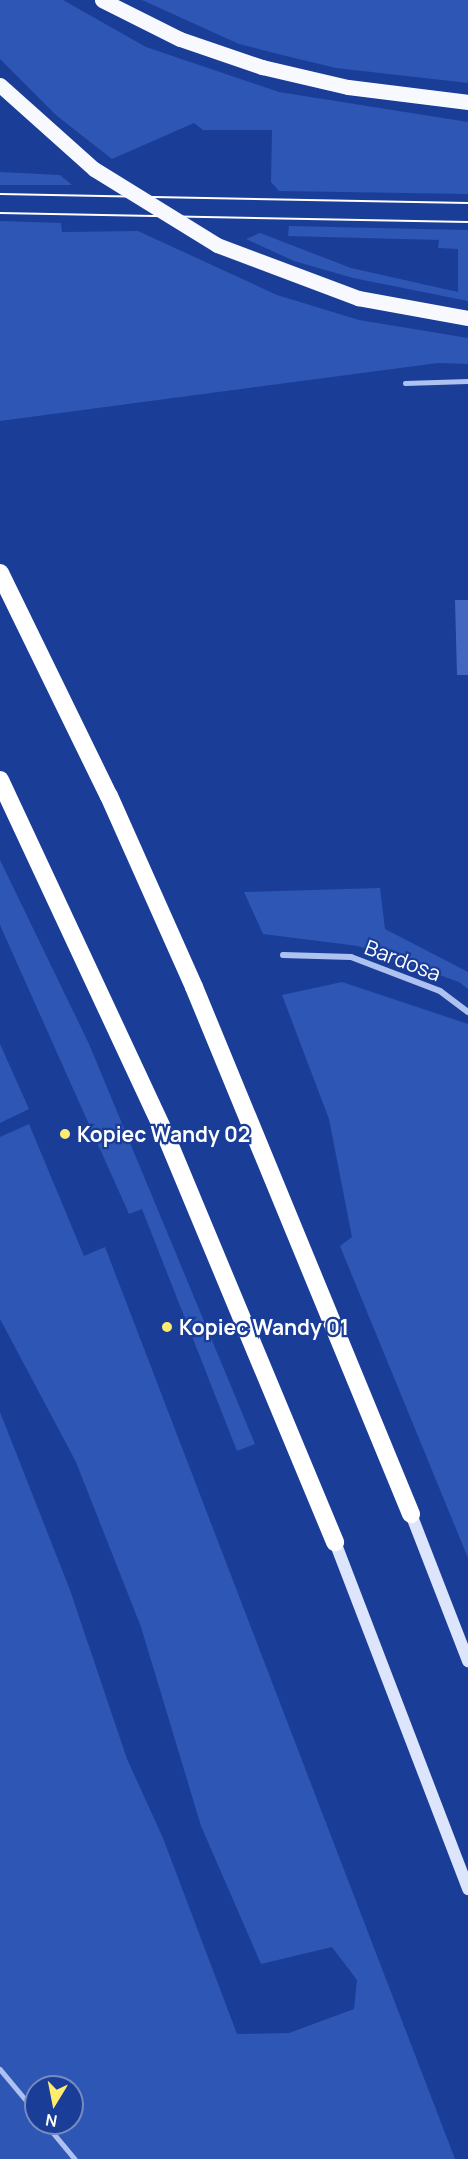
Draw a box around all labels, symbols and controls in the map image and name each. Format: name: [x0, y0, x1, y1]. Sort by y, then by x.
street label: Bardosa: [361, 934, 445, 986]
place label: Kopiec Wandy 02: [77, 1121, 250, 1147]
marker: Kopiec Wandy 02: [58, 1127, 72, 1141]
place label: Kopiec Wandy 01: [179, 1314, 349, 1340]
marker: Kopiec Wandy 01: [160, 1320, 174, 1334]
north arrow: [24, 2075, 84, 2135]
text: N: [44, 2109, 59, 2133]

